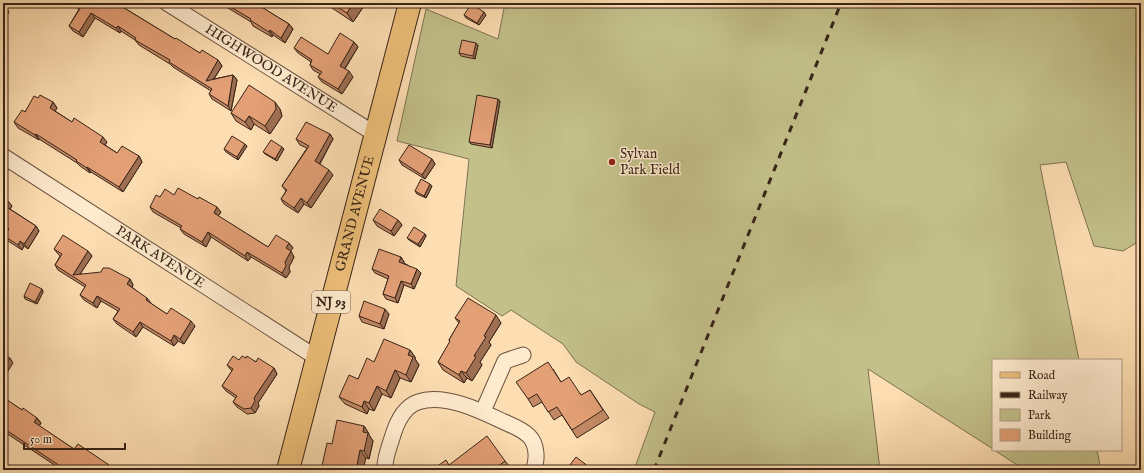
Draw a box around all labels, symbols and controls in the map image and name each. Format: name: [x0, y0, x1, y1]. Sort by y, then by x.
street label: HIGHWOOD AVENUE: [202, 20, 341, 117]
place label: Sylvan Park Field: [620, 145, 680, 179]
street label: GRAND AVENUE: [331, 154, 379, 273]
marker: Sylvan Park Field: [607, 157, 617, 167]
street label: PARK AVENUE: [112, 222, 208, 293]
road number: NJ 93: [312, 291, 350, 313]
legend: [992, 359, 1122, 451]
text: Road: [1028, 368, 1056, 383]
text: Railway: [1028, 388, 1067, 403]
text: Park: [1028, 408, 1051, 423]
scale bar: [24, 425, 125, 451]
text: Building: [1028, 428, 1072, 443]
text: 50 m: [30, 432, 52, 447]

